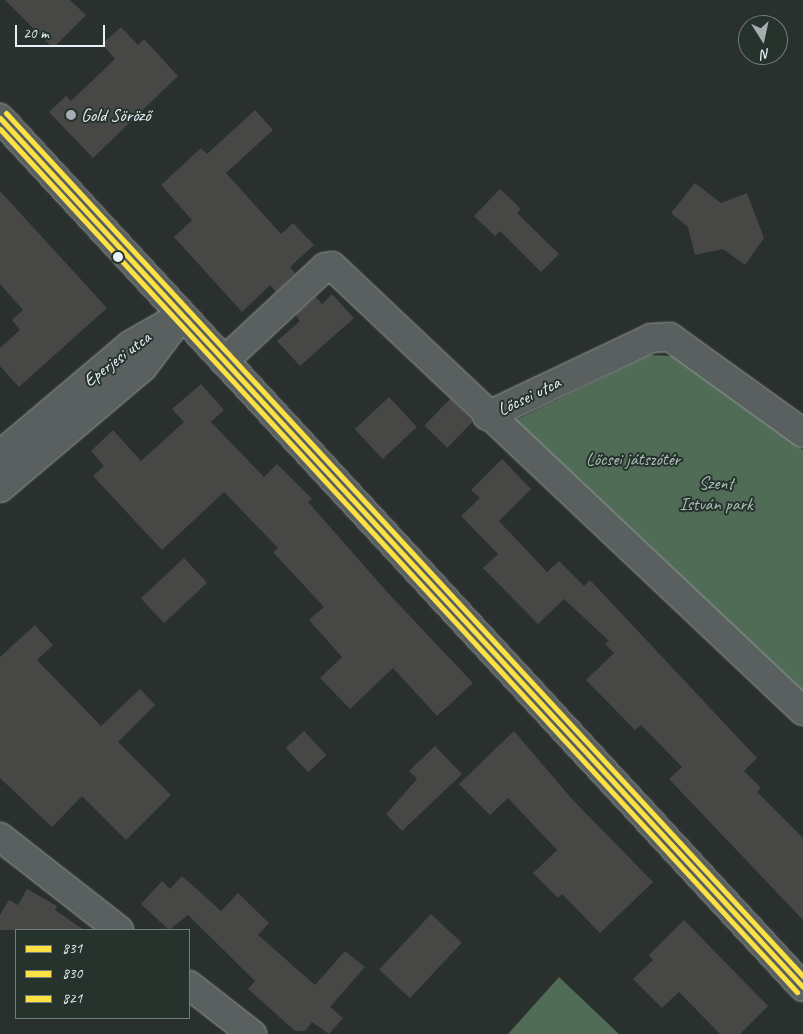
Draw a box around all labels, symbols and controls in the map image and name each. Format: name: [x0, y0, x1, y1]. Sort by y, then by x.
scale bar: [18, 15, 108, 47]
north arrow: [738, 15, 788, 65]
text: 20 m: [23, 24, 49, 43]
text: N: [760, 45, 771, 63]
place label: Gold Söröző: [81, 104, 151, 126]
marker: Gold Söröző: [65, 109, 77, 121]
unlabelled marker: [113, 252, 123, 262]
street label: Eperjesi utca: [79, 327, 155, 391]
street label: Lőcsei utca: [494, 372, 564, 420]
park label: Lőcsei játszótér: [586, 448, 680, 470]
park label: Szent István park: [679, 473, 753, 516]
legend: [15, 929, 190, 1019]
text: 831: [62, 939, 82, 958]
text: 830: [62, 964, 82, 983]
text: 821: [62, 989, 82, 1008]

